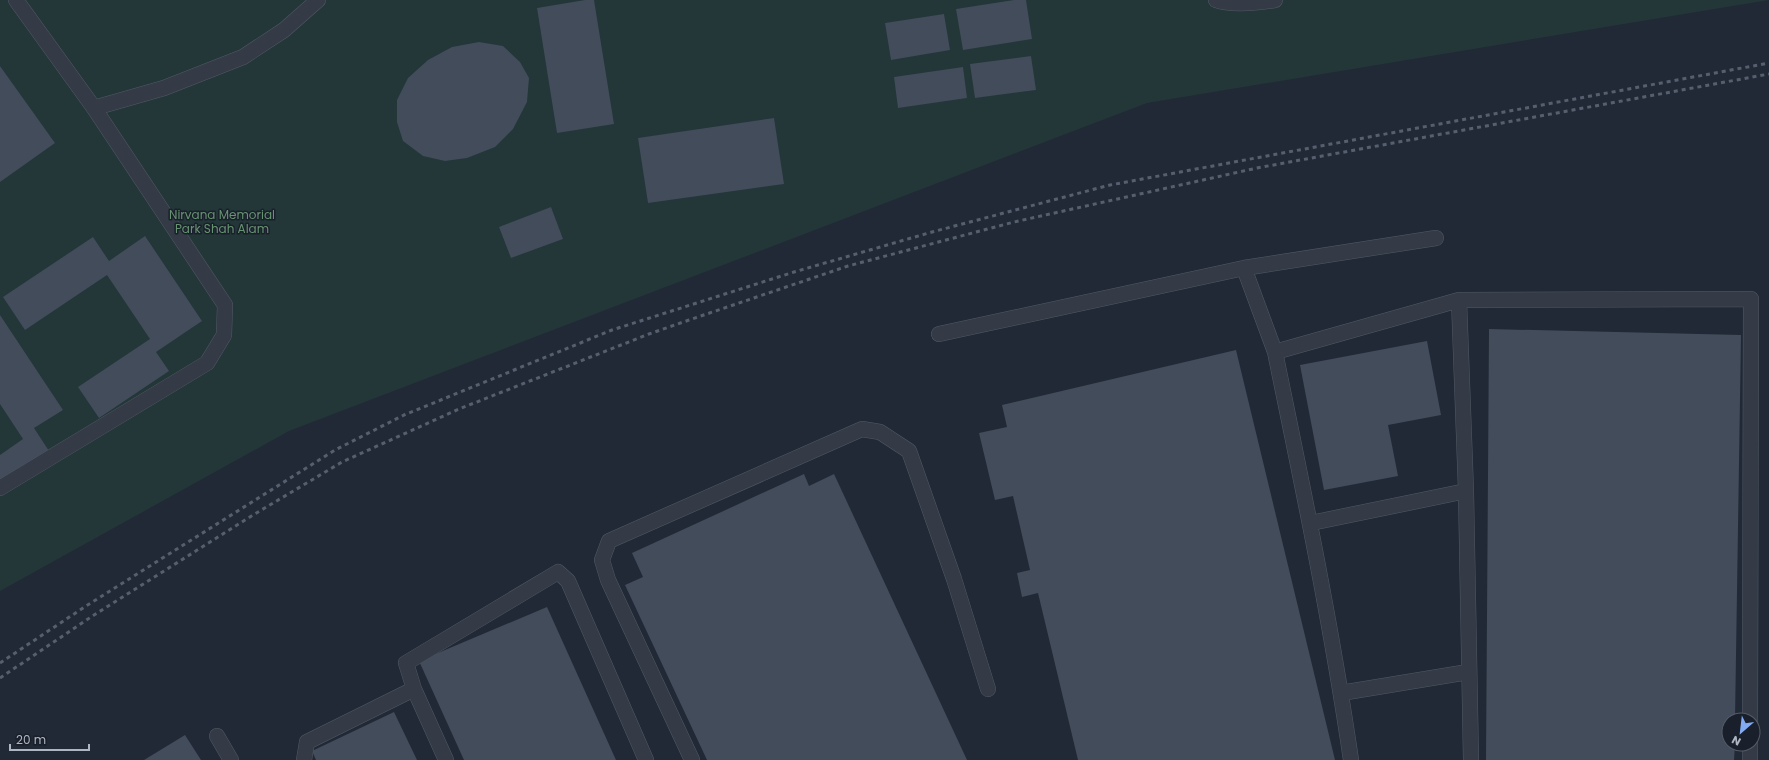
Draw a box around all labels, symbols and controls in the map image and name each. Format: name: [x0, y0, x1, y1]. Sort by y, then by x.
park label: Nirvana Memorial Park Shah Alam: [169, 206, 275, 237]
north arrow: [1721, 712, 1761, 752]
scale bar: [10, 726, 89, 752]
text: 20 m: [16, 731, 46, 748]
text: N: [1729, 732, 1744, 750]

